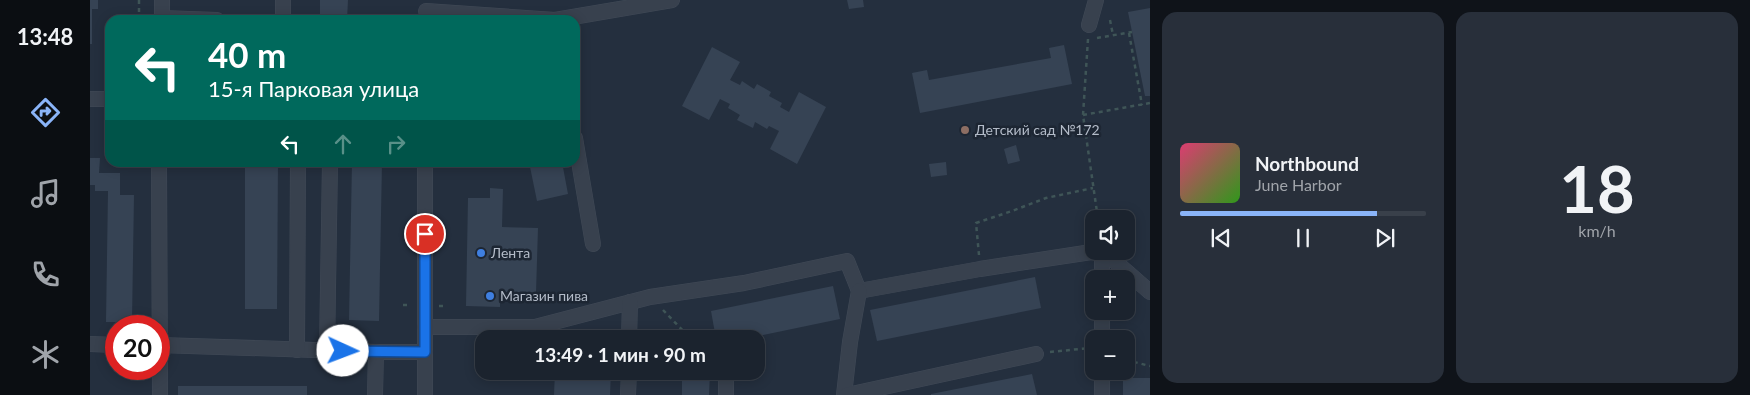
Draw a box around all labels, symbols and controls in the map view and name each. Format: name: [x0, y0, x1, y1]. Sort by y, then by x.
text: 13:48: [17, 23, 73, 50]
text: 40 m: [208, 33, 286, 75]
icon: left: [125, 35, 190, 100]
text: 15-я Парковая улица: [208, 75, 419, 102]
icon: directions: [28, 95, 63, 130]
place label: Детский сад №172: [975, 121, 1100, 138]
marker: Детский сад №172: [959, 124, 971, 136]
icon: left: [276, 130, 304, 158]
icon: ahead: [329, 130, 357, 158]
icon: right: [382, 130, 410, 158]
text: 18: [1559, 149, 1635, 227]
text: Northbound: [1255, 152, 1359, 175]
text: June Harbor: [1255, 175, 1342, 194]
icon: music: [28, 176, 63, 211]
map controls: [1085, 210, 1135, 380]
button: sound: [1085, 210, 1135, 260]
pin: [404, 213, 446, 255]
icon: arrive: [411, 220, 439, 248]
text: km/h: [1578, 221, 1616, 240]
icon: previous: [1207, 224, 1235, 252]
icon: pause: [1289, 224, 1317, 252]
icon: next: [1371, 224, 1399, 252]
place label: Лента: [490, 244, 530, 261]
marker: Лента: [475, 247, 487, 259]
icon: phone: [28, 257, 63, 292]
button: +: [1085, 270, 1135, 320]
place label: Магазин пива: [500, 287, 588, 304]
marker: Магазин пива: [484, 290, 496, 302]
speed limit sign: 20: [105, 315, 170, 380]
position arrow: [316, 324, 368, 376]
button: −: [1085, 330, 1135, 380]
icon: climate: [28, 337, 63, 372]
text: 13:49 · 1 мин · 90 m: [534, 343, 706, 366]

